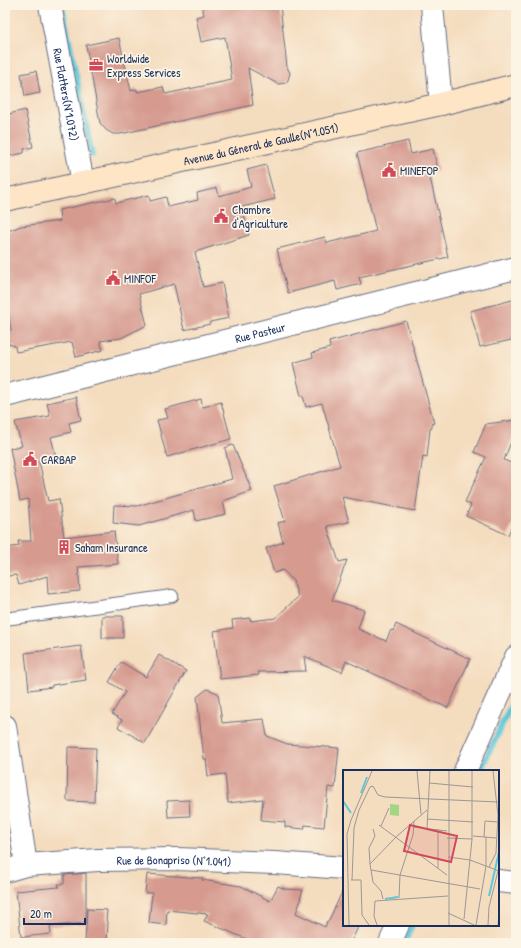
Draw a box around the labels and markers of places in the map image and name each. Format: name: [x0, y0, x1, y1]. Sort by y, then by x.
place label: Worldwide Express Services: [107, 50, 181, 81]
office icon: Worldwide Express Services: [88, 57, 104, 73]
public building icon: MINEFOP: [381, 162, 397, 178]
place label: MINEFOP: [400, 162, 439, 179]
place label: Chambre d'Agriculture: [232, 201, 288, 232]
public building icon: Chambre d'Agriculture: [213, 208, 229, 224]
public building icon: MINFOF: [105, 270, 121, 286]
place label: MINFOF: [124, 270, 157, 287]
public building icon: CARBAP: [22, 451, 38, 467]
place label: CARBAP: [41, 451, 77, 468]
building icon: Saham Insurance: [56, 539, 72, 555]
place label: Saham Insurance: [75, 539, 148, 556]

